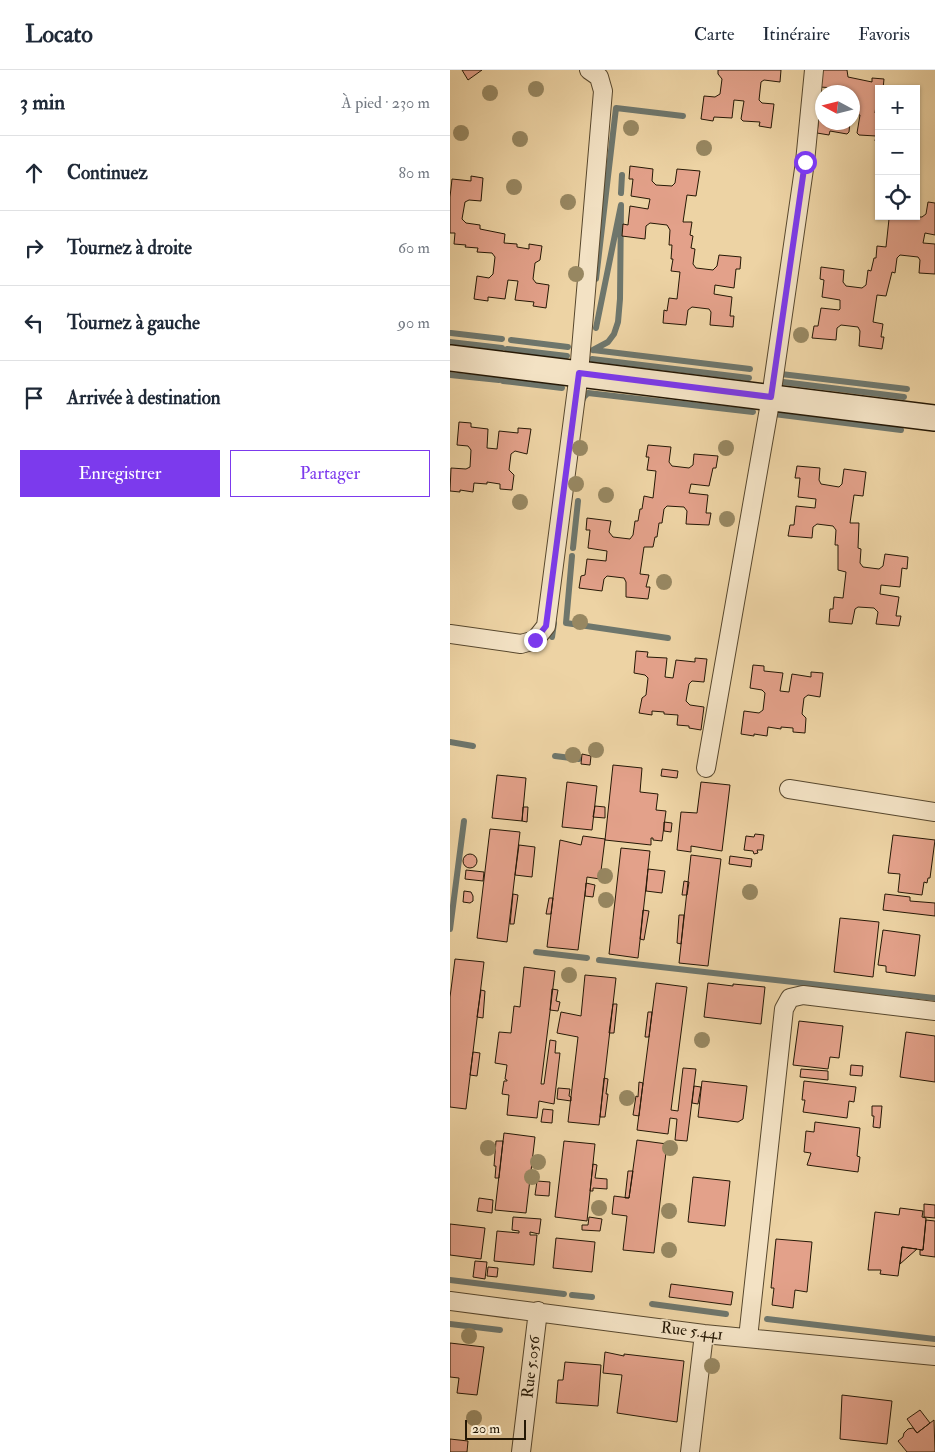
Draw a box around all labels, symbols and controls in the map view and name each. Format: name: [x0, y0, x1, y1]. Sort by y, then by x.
text: Locato: [25, 19, 93, 50]
text: Carte: [694, 23, 735, 46]
text: Itinéraire: [763, 23, 830, 46]
text: Favoris: [858, 23, 910, 46]
north arrow: [815, 85, 860, 130]
map controls: [875, 85, 920, 220]
button: +: [875, 85, 920, 130]
text: 3 min: [20, 89, 65, 116]
text: À pied · 230 m: [342, 93, 430, 113]
button: −: [875, 130, 920, 175]
route start: [794, 151, 817, 174]
icon: ahead: [20, 159, 48, 187]
text: Continuez: [67, 161, 148, 185]
text: 80 m: [399, 163, 430, 183]
button: locate: [875, 175, 920, 220]
icon: right: [20, 234, 48, 262]
text: Tournez à droite: [67, 236, 192, 260]
text: 60 m: [398, 238, 430, 258]
icon: left: [20, 309, 48, 337]
text: Tournez à gauche: [67, 311, 200, 335]
text: 90 m: [398, 313, 430, 333]
icon: arrive: [20, 384, 48, 412]
text: Arrivée à destination: [67, 386, 221, 410]
button: Enregistrer: [20, 450, 220, 497]
button: Partager: [230, 450, 430, 497]
route end: [524, 629, 547, 652]
street label: Rue 5.441: [660, 1317, 724, 1345]
street label: Rue 5.056: [517, 1334, 545, 1399]
scale bar: [465, 1417, 526, 1440]
text: 20 m: [472, 1420, 500, 1437]

